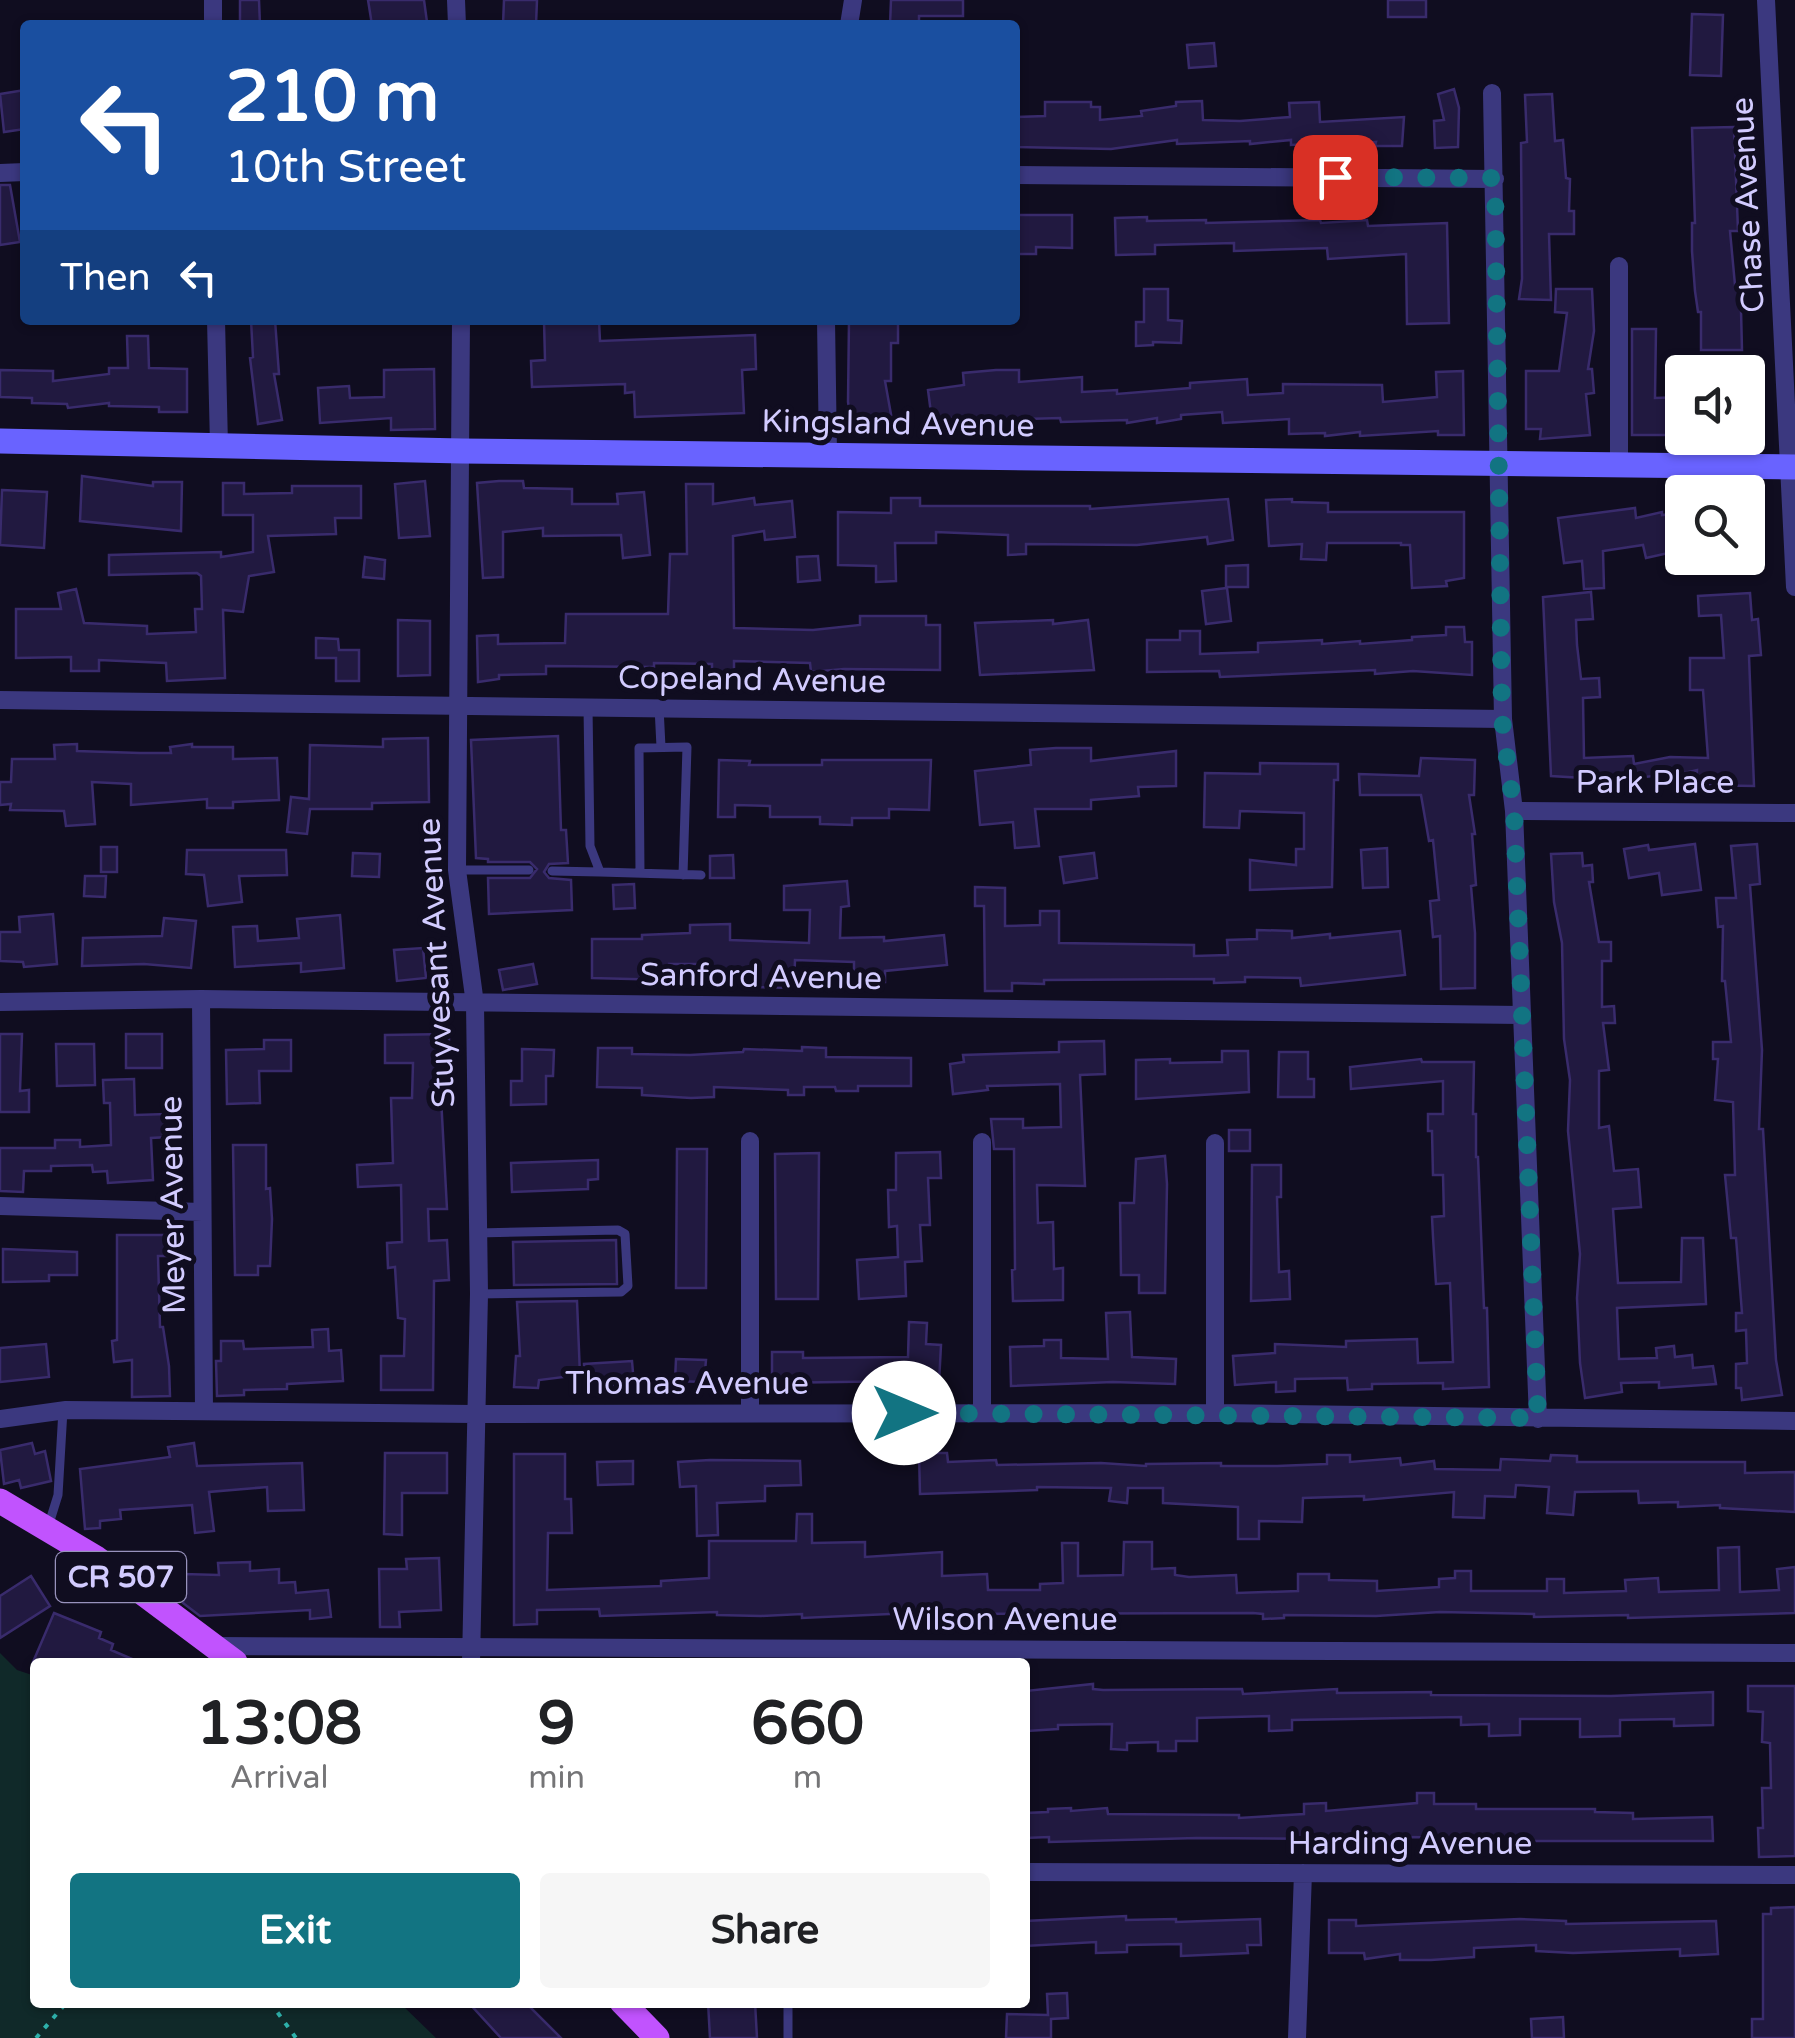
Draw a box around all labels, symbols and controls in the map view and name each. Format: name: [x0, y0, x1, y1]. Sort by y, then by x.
text: 210 m: [225, 56, 439, 140]
icon: left: [60, 60, 190, 190]
street label: Chase Avenue: [1723, 96, 1773, 314]
pin: [1293, 135, 1378, 220]
text: 10th Street: [225, 141, 466, 195]
icon: arrive: [1308, 150, 1363, 205]
icon: left: [171, 250, 226, 305]
text: Then: [60, 255, 151, 301]
map controls: [1665, 355, 1765, 575]
button: sound: [1665, 355, 1765, 455]
street label: Kingsland Avenue: [761, 403, 1035, 445]
button: search: [1665, 475, 1765, 575]
street label: Copeland Avenue: [618, 659, 886, 701]
street label: Park Place: [1576, 764, 1734, 802]
street label: Stuyvesant Avenue: [410, 817, 464, 1109]
street label: Sanford Avenue: [639, 956, 882, 998]
street label: Meyer Avenue: [152, 1095, 194, 1315]
position arrow: [852, 1361, 956, 1465]
street label: Thomas Avenue: [565, 1365, 809, 1403]
road number: CR 507: [56, 1552, 186, 1602]
street label: Wilson Avenue: [892, 1601, 1118, 1639]
text: 13:08: [196, 1688, 362, 1760]
text: 9: [538, 1688, 575, 1760]
text: 660: [751, 1688, 864, 1760]
text: Arrival: [230, 1759, 329, 1797]
text: min: [528, 1759, 585, 1797]
text: m: [793, 1759, 822, 1797]
street label: Harding Avenue: [1288, 1825, 1532, 1863]
button: Exit: [70, 1873, 520, 1988]
button: Share: [540, 1873, 990, 1988]

